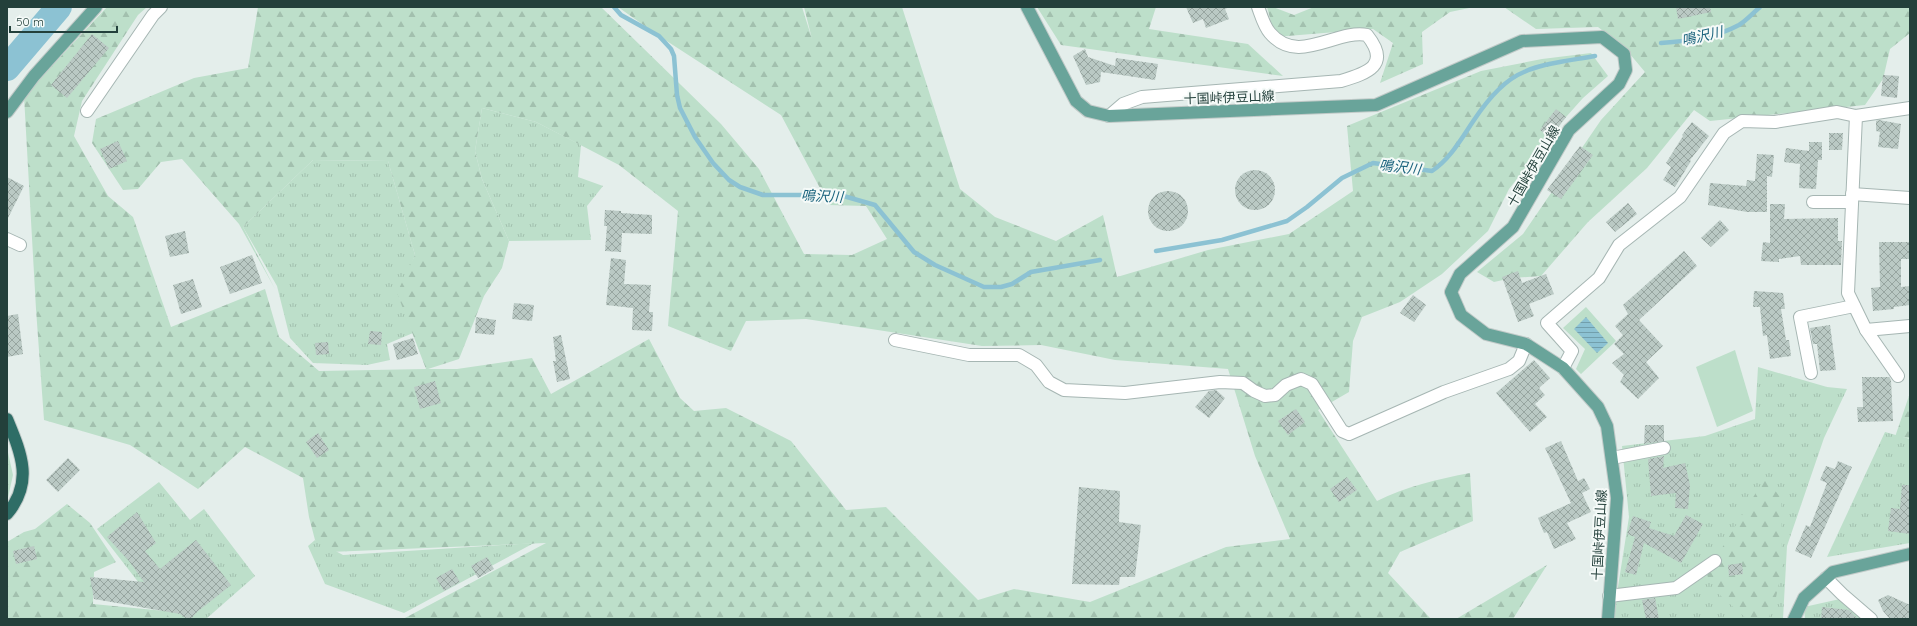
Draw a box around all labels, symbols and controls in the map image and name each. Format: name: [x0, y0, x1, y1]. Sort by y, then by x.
scale bar: [10, 8, 117, 34]
text: 50 m: [16, 14, 44, 29]
water label: 鳴沢川: [1680, 22, 1726, 49]
street label: 十国峠伊豆山線: [1183, 87, 1275, 107]
street label: 十国峠伊豆山線: [1503, 123, 1563, 209]
water label: 鳴沢川: [1378, 156, 1424, 179]
water label: 鳴沢川: [801, 186, 845, 206]
street label: 十国峠伊豆山線: [1589, 489, 1609, 581]

